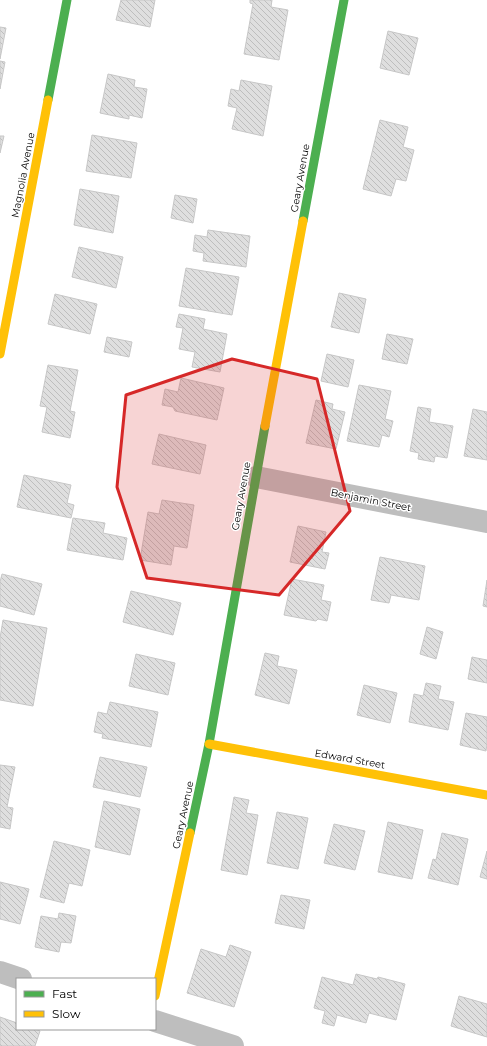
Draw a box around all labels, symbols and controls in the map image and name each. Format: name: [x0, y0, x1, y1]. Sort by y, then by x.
street label: Magnolia Avenue: [8, 131, 38, 219]
street label: Geary Avenue: [288, 143, 312, 213]
street label: Geary Avenue: [229, 461, 253, 531]
street label: Benjamin Street: [330, 486, 412, 514]
street label: Edward Street: [314, 746, 386, 772]
street label: Geary Avenue: [169, 780, 197, 850]
legend: [16, 978, 156, 1030]
text: Fast: [52, 986, 77, 1001]
text: Slow: [52, 1006, 81, 1021]

